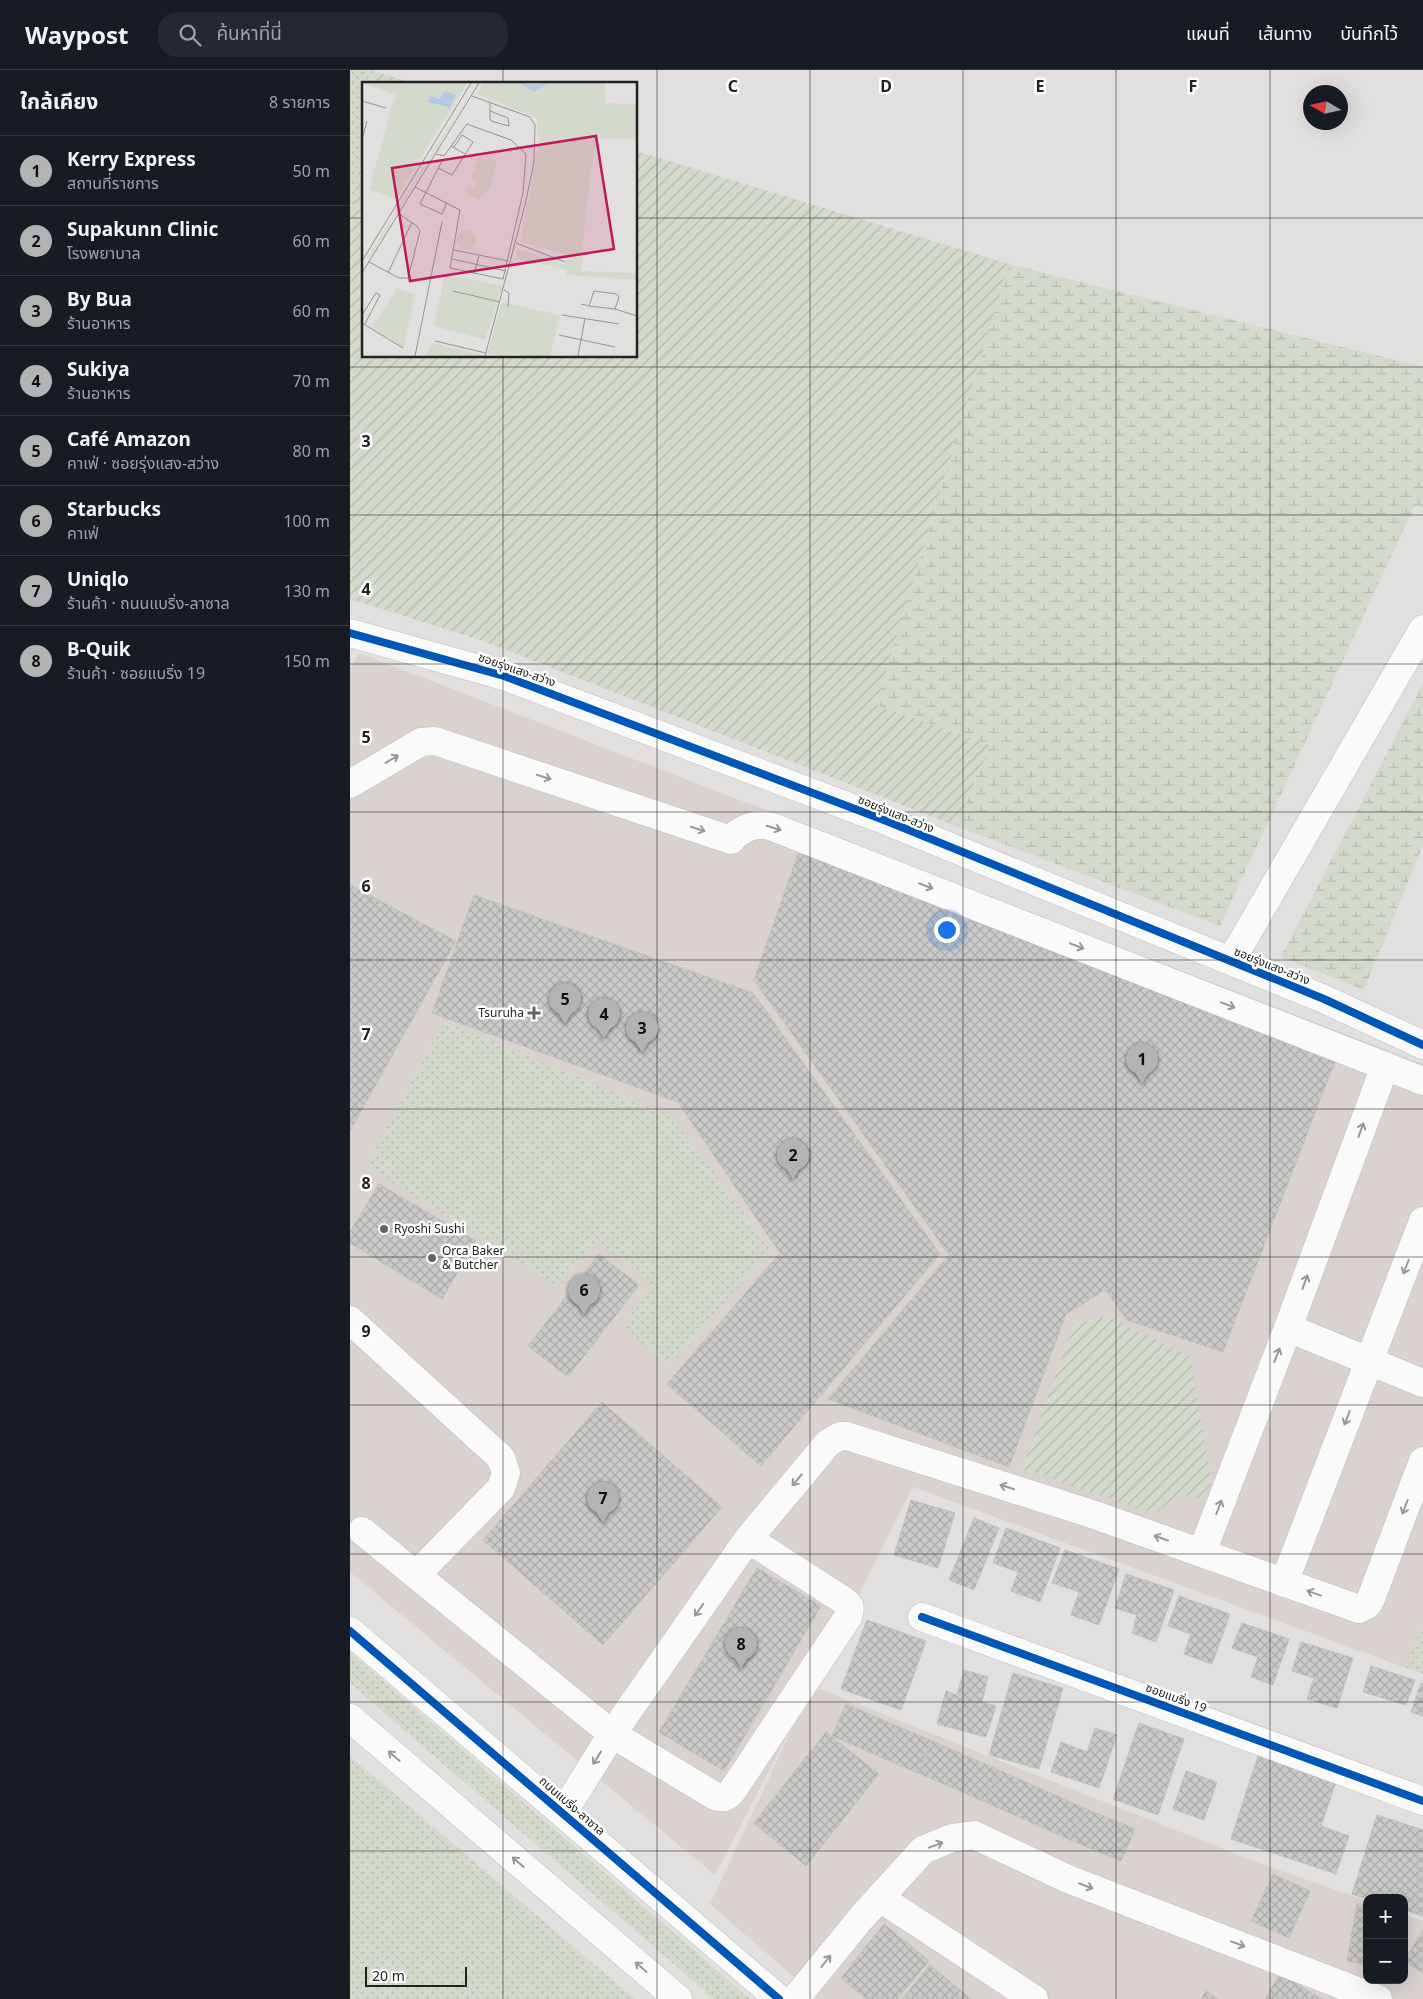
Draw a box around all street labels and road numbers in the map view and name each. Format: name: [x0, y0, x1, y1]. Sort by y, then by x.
street label: ซอยรุ่งแสง-สว่าง: [476, 648, 558, 691]
street label: ซอยรุ่งแสง-สว่าง: [855, 790, 937, 837]
street label: ซอยรุ่งแสง-สว่าง: [1231, 942, 1313, 989]
street label: ซอยแบริ่ง 19: [1143, 1679, 1209, 1716]
street label: ถนนแบริ่ง-ลาซาล: [536, 1772, 609, 1839]

